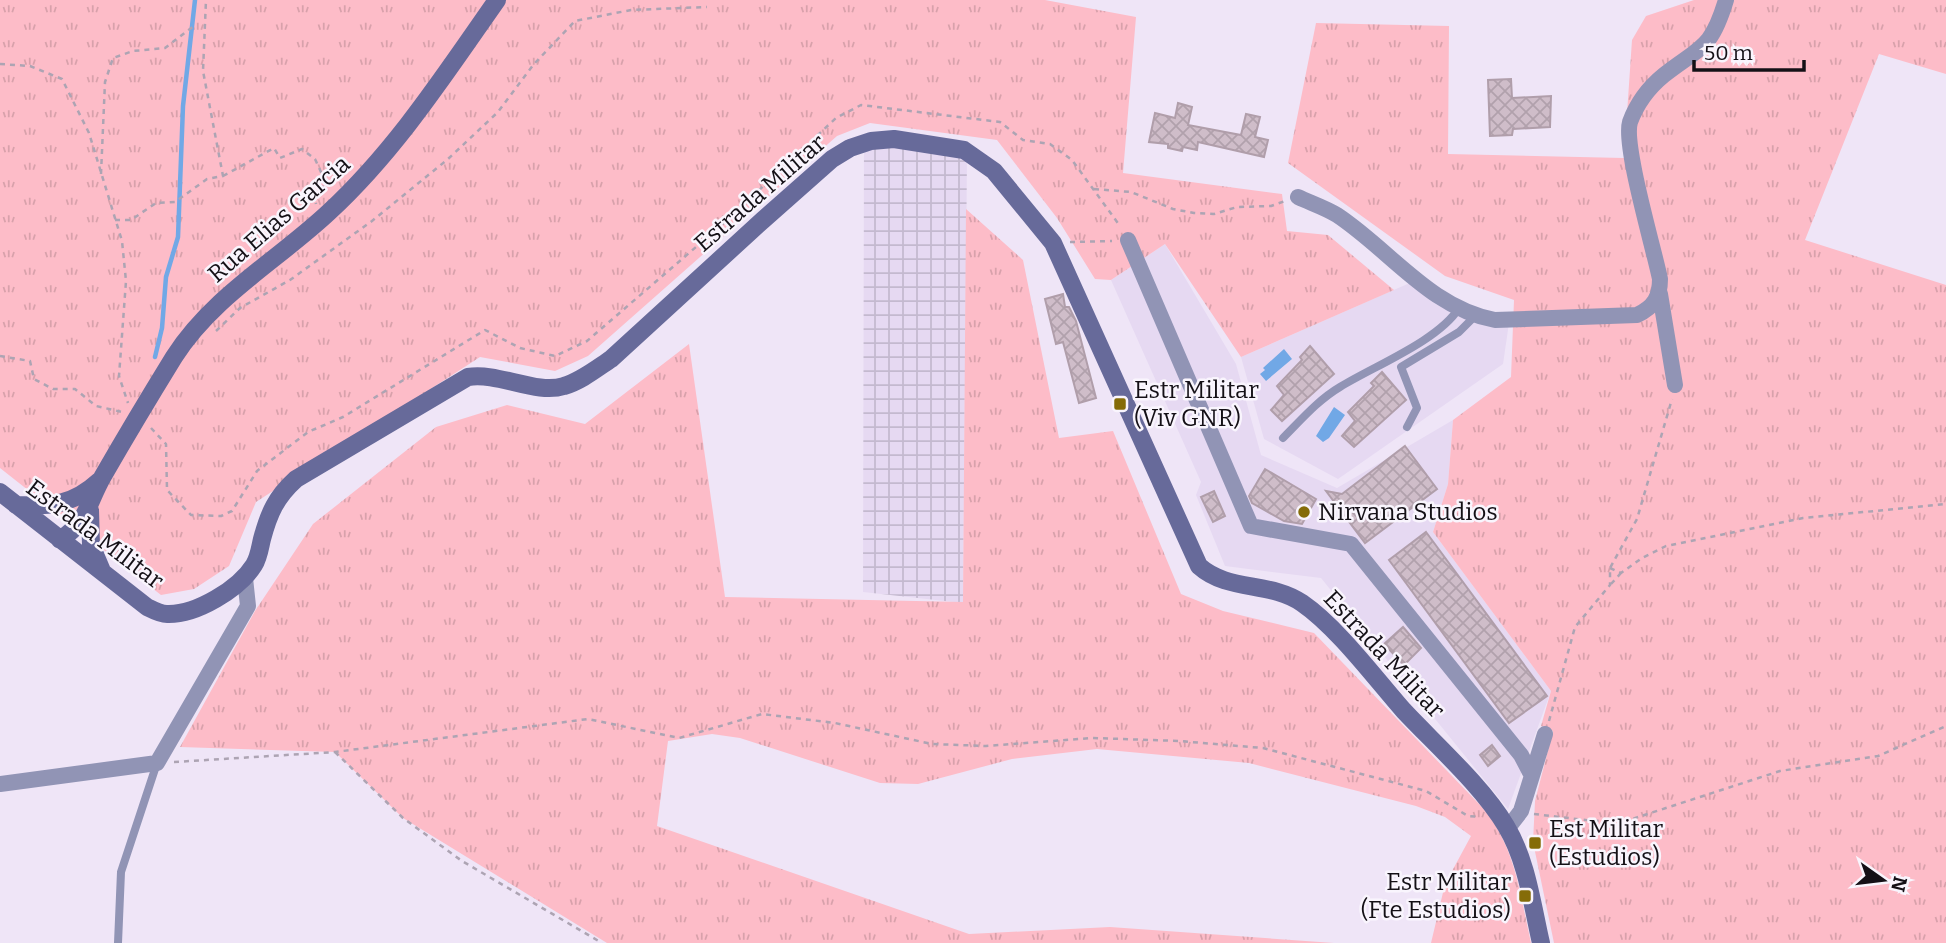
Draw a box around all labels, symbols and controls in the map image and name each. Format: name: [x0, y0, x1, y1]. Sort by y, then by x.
scale bar: [1694, 28, 1804, 72]
text: 50 m: [1704, 40, 1753, 66]
street label: Estrada Militar: [689, 128, 831, 257]
street label: Rua Elias Garcia: [202, 150, 356, 288]
place label: Estr Militar (Viv GNR): [1134, 376, 1259, 432]
marker: Estr Militar (Viv GNR): [1112, 396, 1128, 412]
street label: Estrada Militar: [21, 473, 169, 595]
place label: Nirvana Studios: [1318, 498, 1498, 526]
marker: Nirvana Studios: [1296, 504, 1312, 520]
street label: Estrada Militar: [1318, 584, 1451, 724]
place label: Est Militar (Estudios): [1549, 815, 1664, 871]
marker: Est Militar (Estudios): [1527, 835, 1543, 851]
north arrow: [1848, 845, 1918, 915]
place label: Estr Militar (Fte Estudios): [1361, 868, 1511, 924]
text: N: [1886, 874, 1912, 894]
marker: Estr Militar (Fte Estudios): [1517, 888, 1533, 904]

